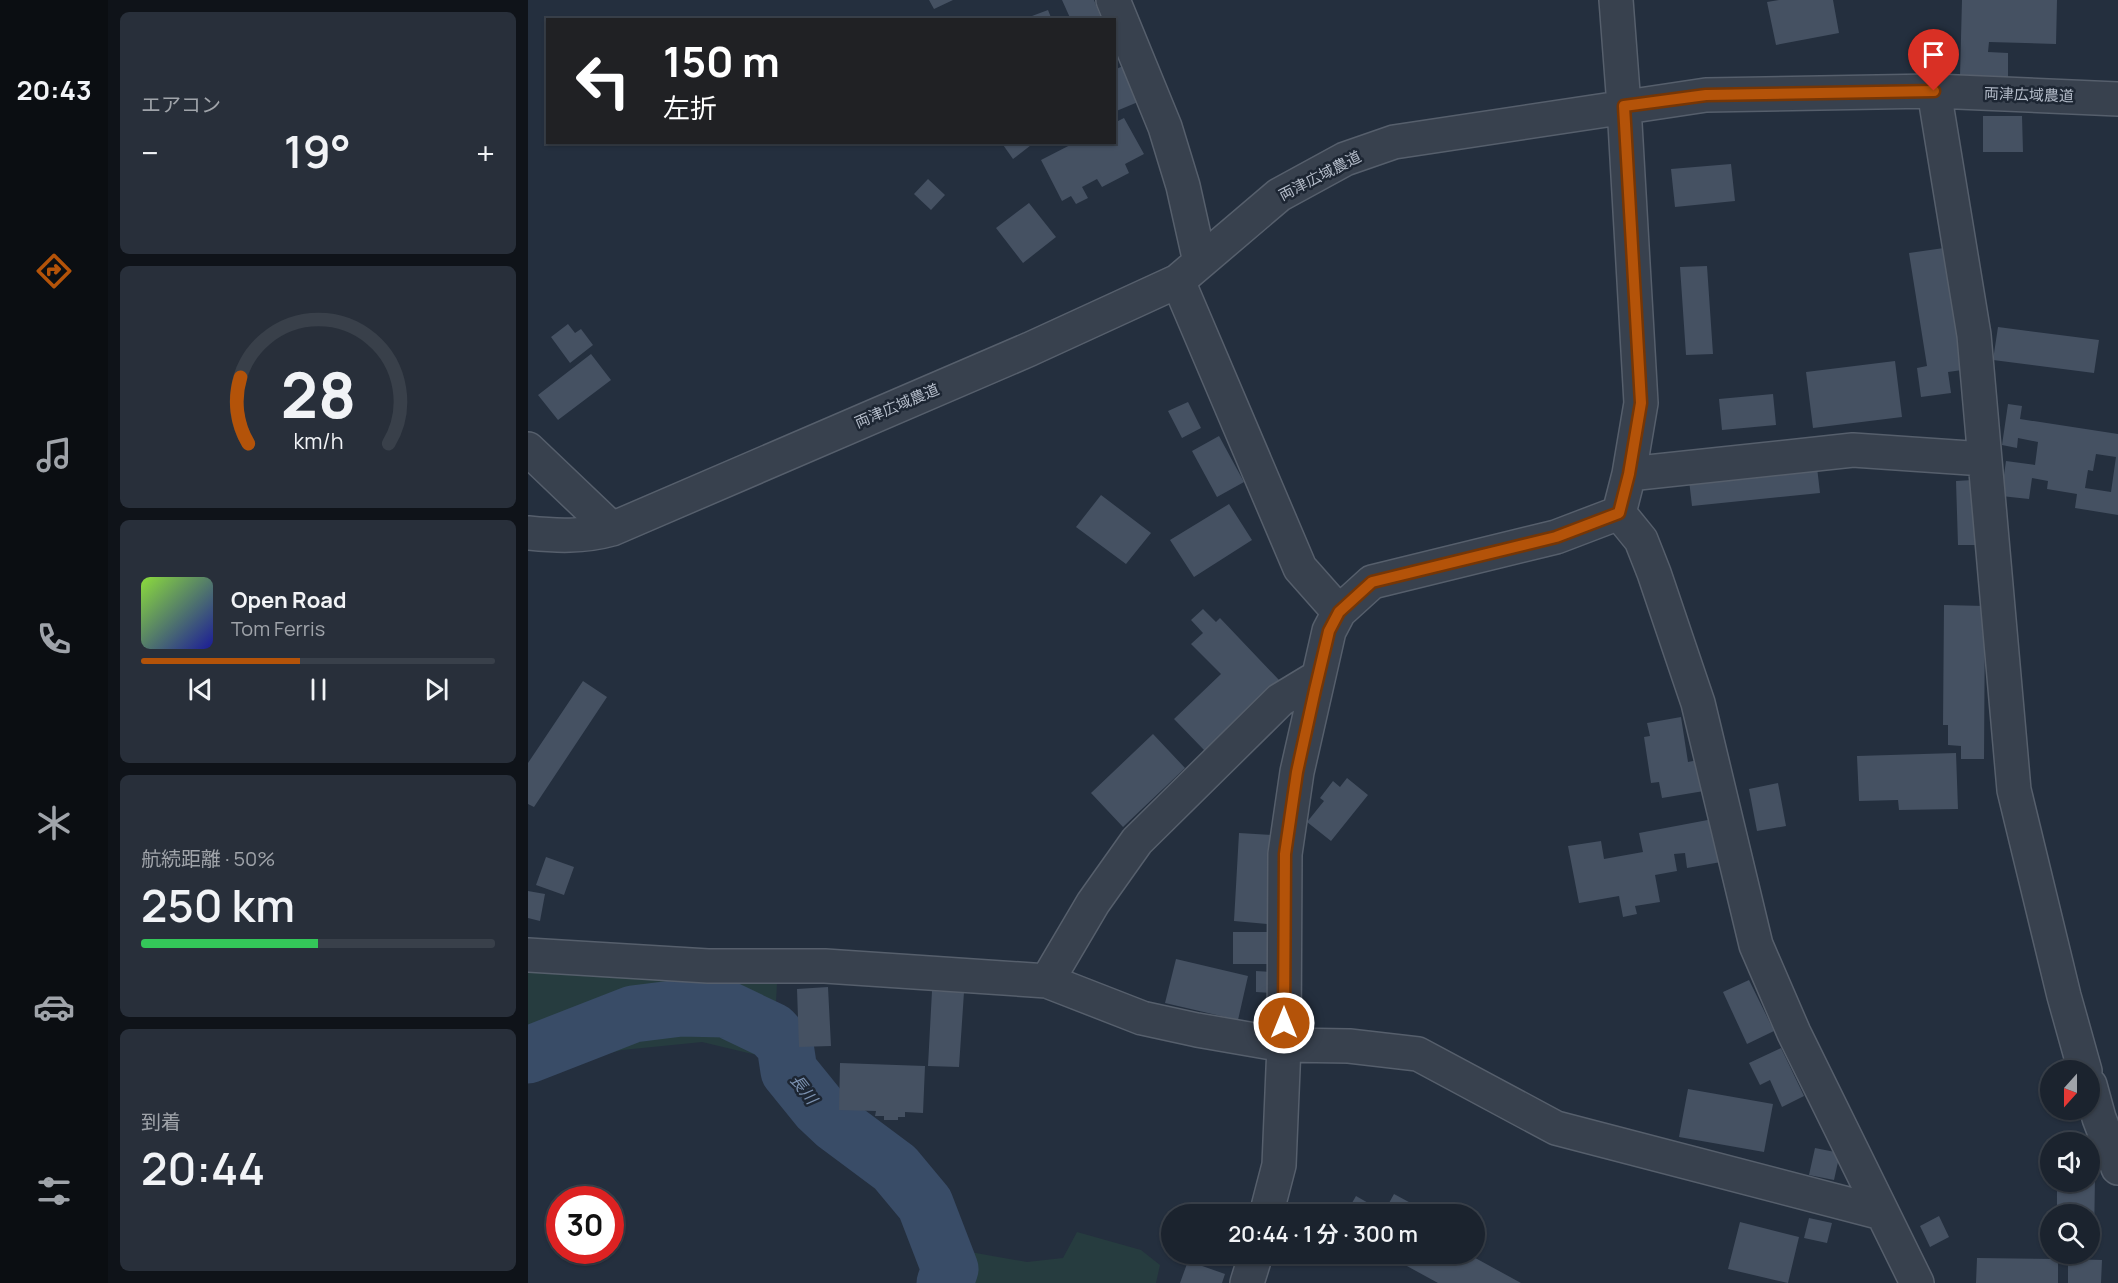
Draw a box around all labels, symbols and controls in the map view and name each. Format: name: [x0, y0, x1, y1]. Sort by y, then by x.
pin: [1908, 29, 1959, 91]
text: 150 m: [663, 32, 780, 90]
icon: arrive: [1917, 38, 1950, 71]
icon: left: [564, 42, 642, 120]
text: 20:43: [16, 71, 92, 108]
street label: 両津広域農道: [1984, 82, 2074, 107]
text: 左折: [663, 89, 717, 126]
text: エアコン: [141, 91, 221, 118]
text: 19°: [284, 120, 351, 182]
text: −: [141, 130, 159, 175]
text: +: [476, 130, 495, 175]
street label: 両津広域農道: [1275, 146, 1365, 205]
icon: directions: [33, 250, 75, 292]
text: 28: [280, 351, 356, 437]
street label: 両津広域農道: [851, 378, 942, 433]
text: km/h: [293, 427, 343, 456]
icon: music: [33, 434, 75, 476]
text: Open Road: [231, 585, 346, 615]
text: Tom Ferris: [231, 615, 325, 642]
icon: phone: [33, 618, 75, 660]
icon: previous: [184, 673, 217, 706]
icon: pause: [302, 673, 335, 706]
icon: next: [420, 673, 453, 706]
icon: climate: [33, 802, 75, 844]
text: 航続距離 · 50%: [141, 845, 275, 872]
text: 250 km: [141, 874, 295, 936]
icon: car: [33, 986, 75, 1028]
position arrow: [1252, 991, 1316, 1055]
north arrow: [2040, 1060, 2100, 1120]
map controls: [2040, 1060, 2100, 1264]
water label: 長川: [785, 1070, 824, 1110]
text: 到着: [141, 1108, 181, 1135]
button: sound: [2040, 1132, 2100, 1192]
text: 20:44: [141, 1137, 265, 1199]
icon: filters: [33, 1170, 75, 1212]
speed limit sign: 30: [546, 1186, 624, 1264]
button: search: [2040, 1204, 2100, 1264]
text: 20:44 · 1 分 · 300 m: [1228, 1219, 1418, 1249]

